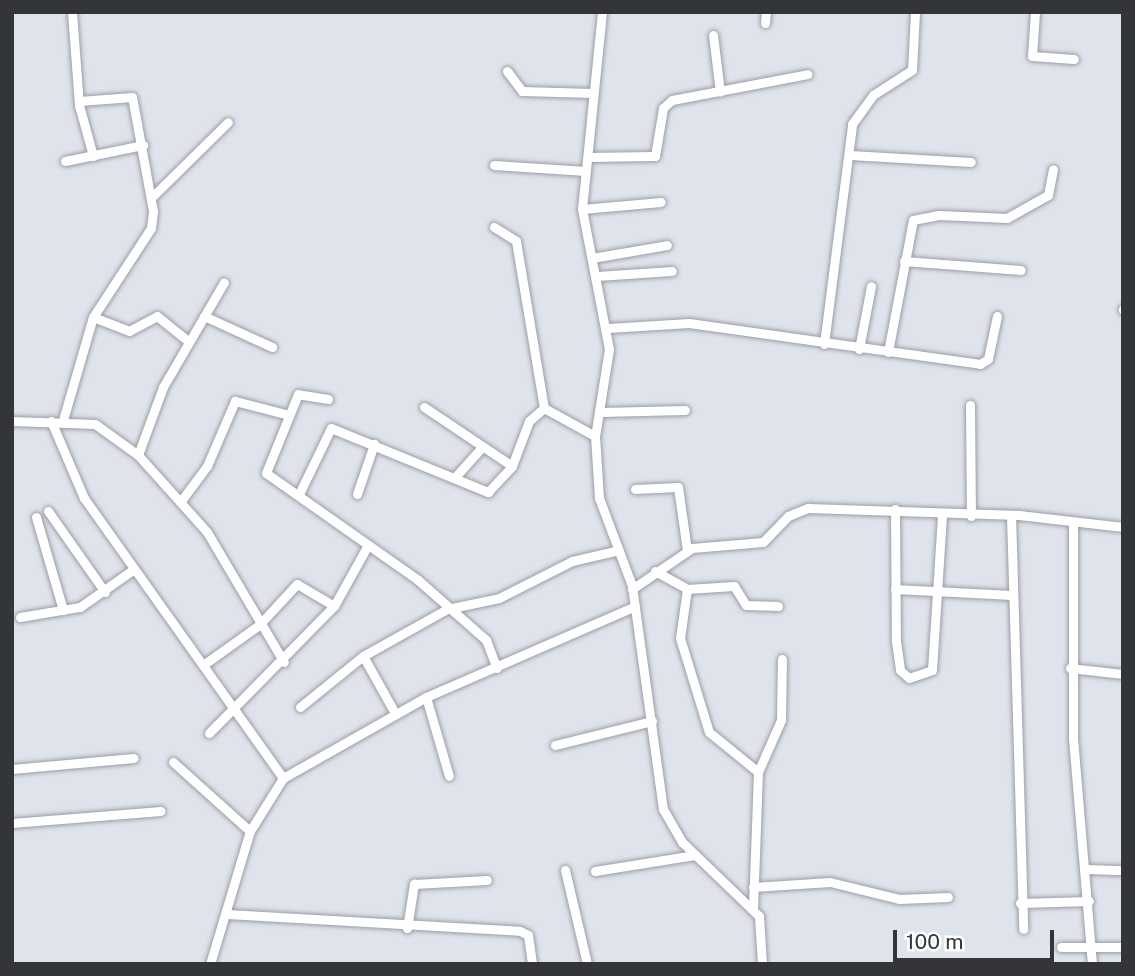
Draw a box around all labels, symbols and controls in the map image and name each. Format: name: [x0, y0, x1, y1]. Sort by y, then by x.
scale bar: [897, 916, 1058, 960]
text: 100 m: [906, 929, 963, 954]

